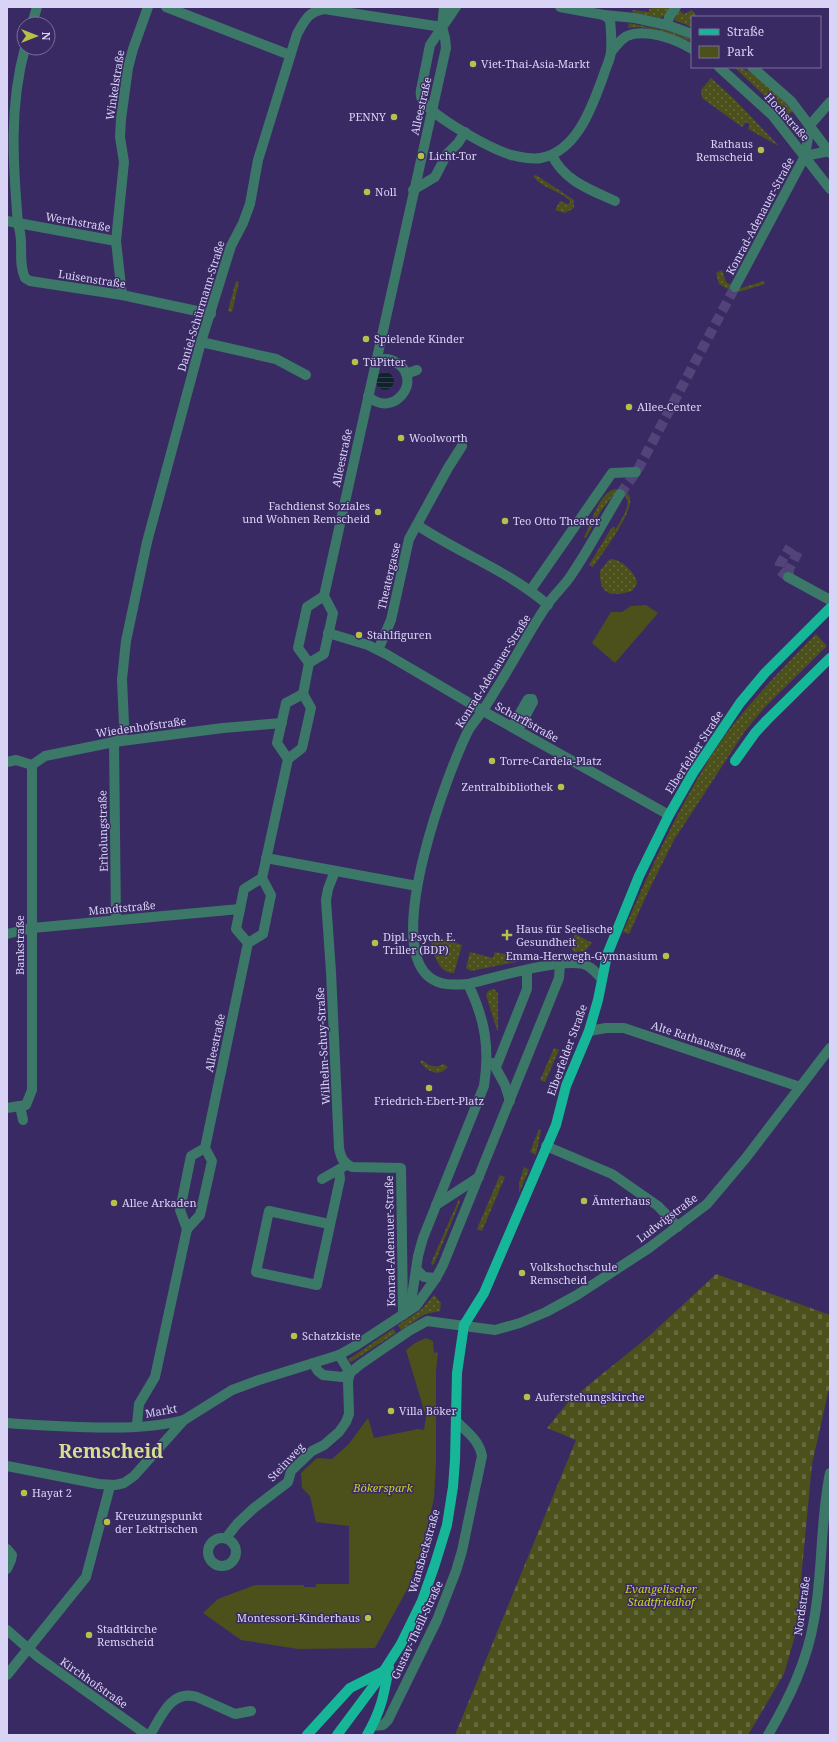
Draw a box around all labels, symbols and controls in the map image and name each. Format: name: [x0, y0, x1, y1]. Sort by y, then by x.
north arrow: [16, 16, 56, 56]
legend: [691, 16, 821, 68]
text: Straße: [727, 23, 764, 40]
text: N: [39, 32, 54, 41]
text: Park: [727, 43, 755, 60]
street label: Winkelstraße: [102, 49, 127, 121]
place label: Viet-Thai-Asia-Markt: [481, 56, 590, 71]
marker: Viet-Thai-Asia-Markt: [468, 59, 478, 69]
street label: Alleestraße: [407, 75, 435, 136]
street label: Hochstraße: [762, 89, 813, 144]
place label: PENNY: [349, 109, 386, 124]
marker: PENNY: [389, 112, 399, 122]
place label: Rathaus Remscheid: [696, 136, 753, 164]
marker: Rathaus Remscheid: [756, 145, 766, 155]
place label: Licht-Tor: [429, 148, 478, 163]
marker: Licht-Tor: [416, 151, 426, 161]
street label: Konrad-Adenauer-Straße: [722, 154, 797, 277]
place label: Noll: [375, 184, 397, 199]
marker: Noll: [362, 187, 372, 197]
street label: Werthstraße: [44, 208, 112, 235]
street label: Daniel-Schürmann-Straße: [173, 238, 228, 373]
street label: Luisenstraße: [57, 266, 127, 291]
place label: Spielende Kinder: [374, 331, 465, 346]
marker: Spielende Kinder: [361, 334, 371, 344]
place label: TüPitter: [363, 354, 407, 369]
marker: TüPitter: [350, 357, 360, 367]
place label: Allee-Center: [637, 399, 702, 414]
marker: Allee-Center: [624, 402, 634, 412]
street label: Alleestraße: [328, 427, 355, 488]
place label: Woolworth: [409, 430, 468, 445]
marker: Woolworth: [396, 433, 406, 443]
place label: Fachdienst Soziales und Wohnen Remscheid: [242, 498, 370, 526]
marker: Fachdienst Soziales und Wohnen Remscheid: [373, 507, 383, 517]
place label: Teo Otto Theater: [513, 513, 601, 528]
marker: Teo Otto Theater: [500, 516, 510, 526]
street label: Theatergasse: [373, 541, 404, 611]
street label: Konrad-Adenauer-Straße: [451, 611, 534, 730]
place label: Stahlfiguren: [367, 627, 432, 642]
marker: Stahlfiguren: [354, 630, 364, 640]
street label: Scharffstraße: [493, 698, 562, 745]
street label: Elberfelder Straße: [661, 707, 726, 796]
street label: Wiedenhofstraße: [95, 713, 187, 740]
place label: Torre-Cardela-Platz: [500, 753, 602, 768]
marker: Torre-Cardela-Platz: [487, 756, 497, 766]
place label: Zentralbibliothek: [462, 779, 554, 794]
marker: Zentralbibliothek: [556, 782, 566, 792]
street label: Erholungstraße: [94, 790, 111, 872]
street label: Mandtstraße: [88, 897, 156, 918]
street label: Bankstraße: [12, 915, 27, 975]
place label: Haus für Seelische Gesundheit: [516, 921, 613, 949]
place label: Dipl. Psych. E. Triller (BDP): [383, 929, 456, 957]
marker: Haus für Seelische Gesundheit: [501, 929, 513, 941]
marker: Dipl. Psych. E. Triller (BDP): [370, 938, 380, 948]
place label: Emma-Herwegh-Gymnasium: [506, 948, 659, 963]
marker: Emma-Herwegh-Gymnasium: [661, 951, 671, 961]
street label: Wilhelm-Schuy-Straße: [312, 987, 333, 1105]
street label: Elberfelder Straße: [543, 1002, 590, 1098]
street label: Alleestraße: [201, 1012, 228, 1073]
street label: Alte Rathausstraße: [650, 1017, 749, 1062]
marker: Friedrich-Ebert-Platz: [424, 1083, 434, 1093]
place label: Friedrich-Ebert-Platz: [374, 1093, 484, 1108]
street label: Konrad-Adenauer-Straße: [381, 1175, 398, 1307]
street label: Ludwigstraße: [633, 1190, 700, 1245]
place label: Ämterhaus: [592, 1193, 650, 1208]
place label: Allee Arkaden: [122, 1195, 197, 1210]
marker: Ämterhaus: [579, 1196, 589, 1206]
marker: Allee Arkaden: [109, 1198, 119, 1208]
place label: Volkshochschule Remscheid: [530, 1259, 617, 1287]
marker: Volkshochschule Remscheid: [517, 1268, 527, 1278]
place label: Schatzkiste: [302, 1328, 361, 1343]
marker: Schatzkiste: [289, 1331, 299, 1341]
place label: Auferstehungskirche: [535, 1389, 645, 1404]
marker: Auferstehungskirche: [522, 1392, 532, 1402]
street label: Markt: [144, 1400, 178, 1421]
place label: Villa Böker: [399, 1403, 457, 1418]
marker: Villa Böker: [386, 1406, 396, 1416]
district label: Remscheid: [59, 1438, 164, 1464]
street label: Steinweg: [264, 1439, 307, 1484]
park label: Bökerspark: [352, 1480, 413, 1495]
place label: Hayat 2: [32, 1485, 72, 1500]
marker: Hayat 2: [19, 1488, 29, 1498]
street label: Wansbeckstraße: [404, 1507, 443, 1594]
place label: Kreuzungspunkt der Lektrischen: [115, 1508, 203, 1536]
marker: Kreuzungspunkt der Lektrischen: [102, 1517, 112, 1527]
street label: Nordstraße: [790, 1575, 813, 1637]
street label: Gustav-Theill-Straße: [387, 1578, 446, 1681]
park label: Evangelischer Stadtfriedhof: [624, 1581, 698, 1609]
place label: Montessori-Kinderhaus: [237, 1610, 360, 1625]
marker: Montessori-Kinderhaus: [363, 1613, 373, 1623]
place label: Stadtkirche Remscheid: [97, 1621, 157, 1649]
marker: Stadtkirche Remscheid: [84, 1630, 94, 1640]
street label: Kirchhofstraße: [58, 1654, 131, 1712]

